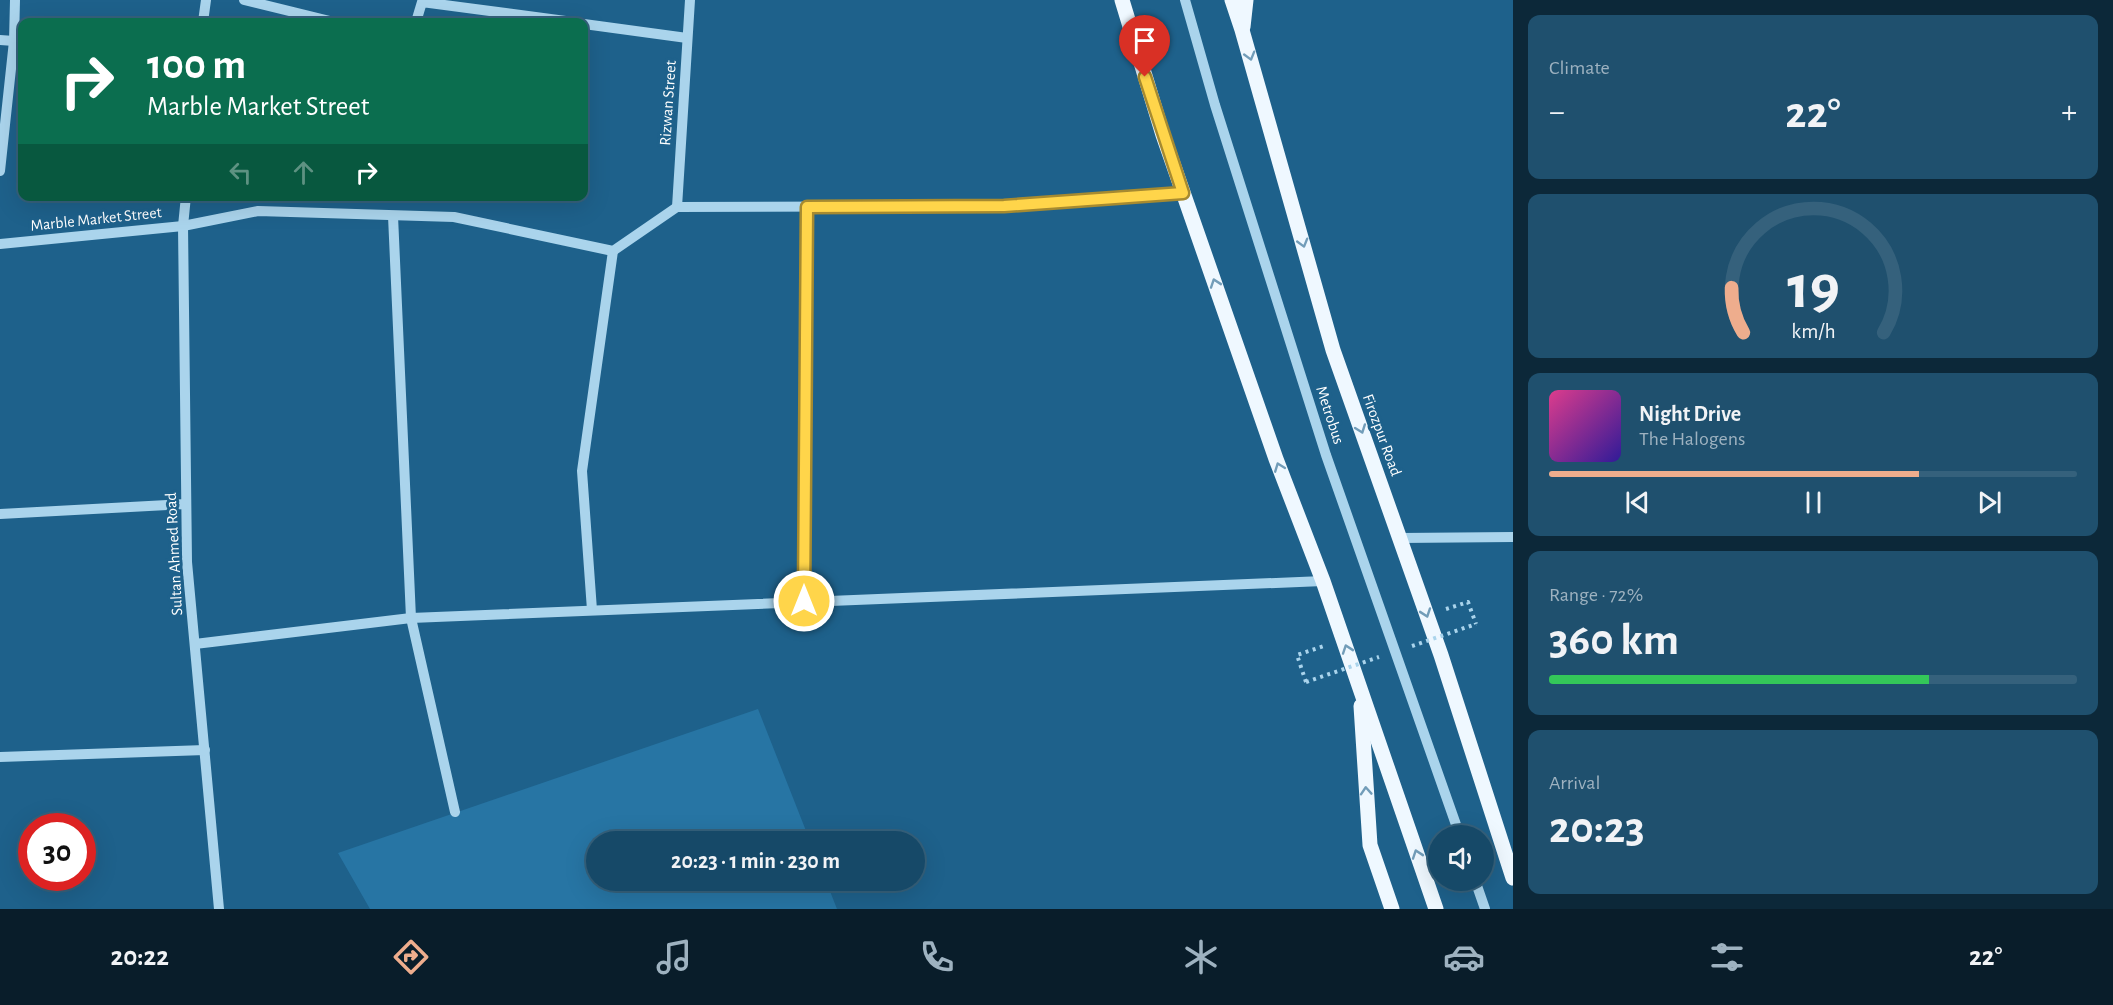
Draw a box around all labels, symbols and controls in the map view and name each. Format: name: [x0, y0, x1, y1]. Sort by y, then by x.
pin: [1119, 15, 1170, 77]
icon: arrive: [1128, 24, 1161, 57]
icon: right: [48, 42, 126, 120]
text: 100 m: [147, 44, 246, 86]
one-way arrow: [1242, 51, 1255, 61]
text: Climate: [1549, 58, 1610, 78]
street label: Rizwan Street: [657, 60, 679, 146]
text: 22°: [1785, 91, 1841, 136]
text: Marble Market Street: [147, 93, 369, 120]
text: −: [1549, 96, 1565, 129]
text: +: [2061, 96, 2077, 129]
icon: left: [224, 156, 257, 189]
icon: ahead: [287, 156, 320, 189]
icon: right: [350, 156, 383, 189]
street label: Marble Market Street: [30, 204, 162, 234]
one-way arrow: [1296, 237, 1308, 248]
text: 19: [1787, 257, 1839, 319]
one-way arrow: [1209, 278, 1222, 289]
text: km/h: [1791, 321, 1835, 342]
street label: Metrobus: [1313, 384, 1347, 446]
street label: Firozpur Road: [1360, 392, 1404, 478]
text: Night Drive: [1639, 403, 1741, 425]
one-way arrow: [1354, 423, 1367, 434]
text: The Halogens: [1639, 429, 1745, 449]
one-way arrow: [1274, 462, 1286, 473]
icon: previous: [1621, 486, 1654, 519]
icon: pause: [1797, 486, 1830, 519]
icon: next: [1973, 486, 2006, 519]
street label: Sultan Ahmed Road: [163, 492, 185, 616]
position arrow: [772, 569, 836, 633]
text: Range · 72%: [1549, 585, 1643, 605]
one-way arrow: [1419, 607, 1432, 618]
text: 360 km: [1549, 618, 1679, 663]
one-way arrow: [1342, 645, 1354, 655]
text: Arrival: [1549, 773, 1600, 793]
one-way arrow: [1360, 787, 1373, 796]
text: 20:23: [1549, 806, 1645, 851]
speed limit sign: 30: [18, 813, 96, 891]
map controls: [1428, 825, 1494, 891]
button: sound: [1428, 825, 1494, 891]
one-way arrow: [1412, 849, 1425, 860]
text: 20:23 · 1 min · 230 m: [671, 850, 840, 872]
icon: directions: [390, 936, 432, 978]
icon: music: [653, 936, 695, 978]
icon: phone: [916, 936, 958, 978]
icon: climate: [1180, 936, 1222, 978]
icon: car: [1443, 936, 1485, 978]
icon: filters: [1706, 936, 1748, 978]
text: 20:22: [111, 943, 169, 970]
text: 22°: [1969, 943, 2002, 970]

